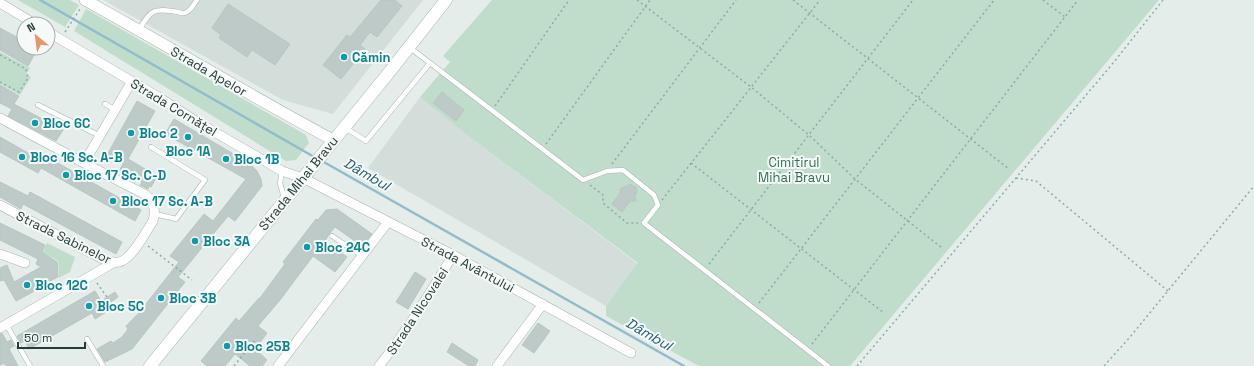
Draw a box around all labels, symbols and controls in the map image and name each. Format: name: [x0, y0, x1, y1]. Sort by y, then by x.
north arrow: [16, 16, 56, 56]
text: N: [25, 19, 38, 35]
street label: Strada Apelor: [168, 43, 250, 100]
place label: Cămin: [352, 49, 390, 66]
marker: Cămin: [339, 52, 349, 62]
street label: Strada Cornățel: [127, 75, 220, 140]
place label: Bloc 6C: [43, 115, 90, 132]
marker: Bloc 6C: [30, 118, 40, 128]
place label: Bloc 2: [139, 125, 178, 142]
marker: Bloc 2: [126, 128, 136, 138]
marker: Bloc 1A: [183, 132, 193, 142]
street label: Strada Mihai Bravu: [255, 133, 342, 234]
place label: Bloc 1A: [165, 143, 211, 160]
place label: Bloc 16 Sc. A-B: [30, 149, 123, 166]
place label: Bloc 1B: [234, 151, 280, 168]
marker: Bloc 16 Sc. A-B: [17, 152, 27, 162]
marker: Bloc 1B: [221, 154, 231, 164]
water label: Dâmbul: [341, 154, 395, 195]
park label: Cimitirul Mihai Bravu: [758, 154, 830, 186]
place label: Bloc 17 Sc. C-D: [74, 167, 167, 184]
marker: Bloc 17 Sc. C-D: [61, 170, 71, 180]
place label: Bloc 17 Sc. A-B: [121, 193, 213, 210]
marker: Bloc 17 Sc. A-B: [108, 196, 118, 206]
street label: Strada Sabinelor: [13, 207, 114, 268]
place label: Bloc 3A: [203, 233, 251, 250]
street label: Strada Avântului: [418, 233, 517, 296]
marker: Bloc 3A: [190, 236, 200, 246]
place label: Bloc 24C: [315, 239, 370, 256]
marker: Bloc 24C: [302, 242, 312, 252]
street label: Strada Nicovalei: [383, 264, 452, 358]
place label: Bloc 12C: [35, 277, 88, 294]
marker: Bloc 12C: [22, 280, 32, 290]
place label: Bloc 3B: [169, 290, 217, 307]
marker: Bloc 3B: [156, 293, 166, 303]
place label: Bloc 5C: [97, 298, 144, 315]
marker: Bloc 5C: [84, 301, 94, 311]
water label: Dâmbul: [623, 314, 677, 355]
scale bar: [18, 324, 85, 350]
text: 50 m: [24, 330, 52, 346]
place label: Bloc 25B: [235, 338, 290, 355]
marker: Bloc 25B: [222, 341, 232, 351]

